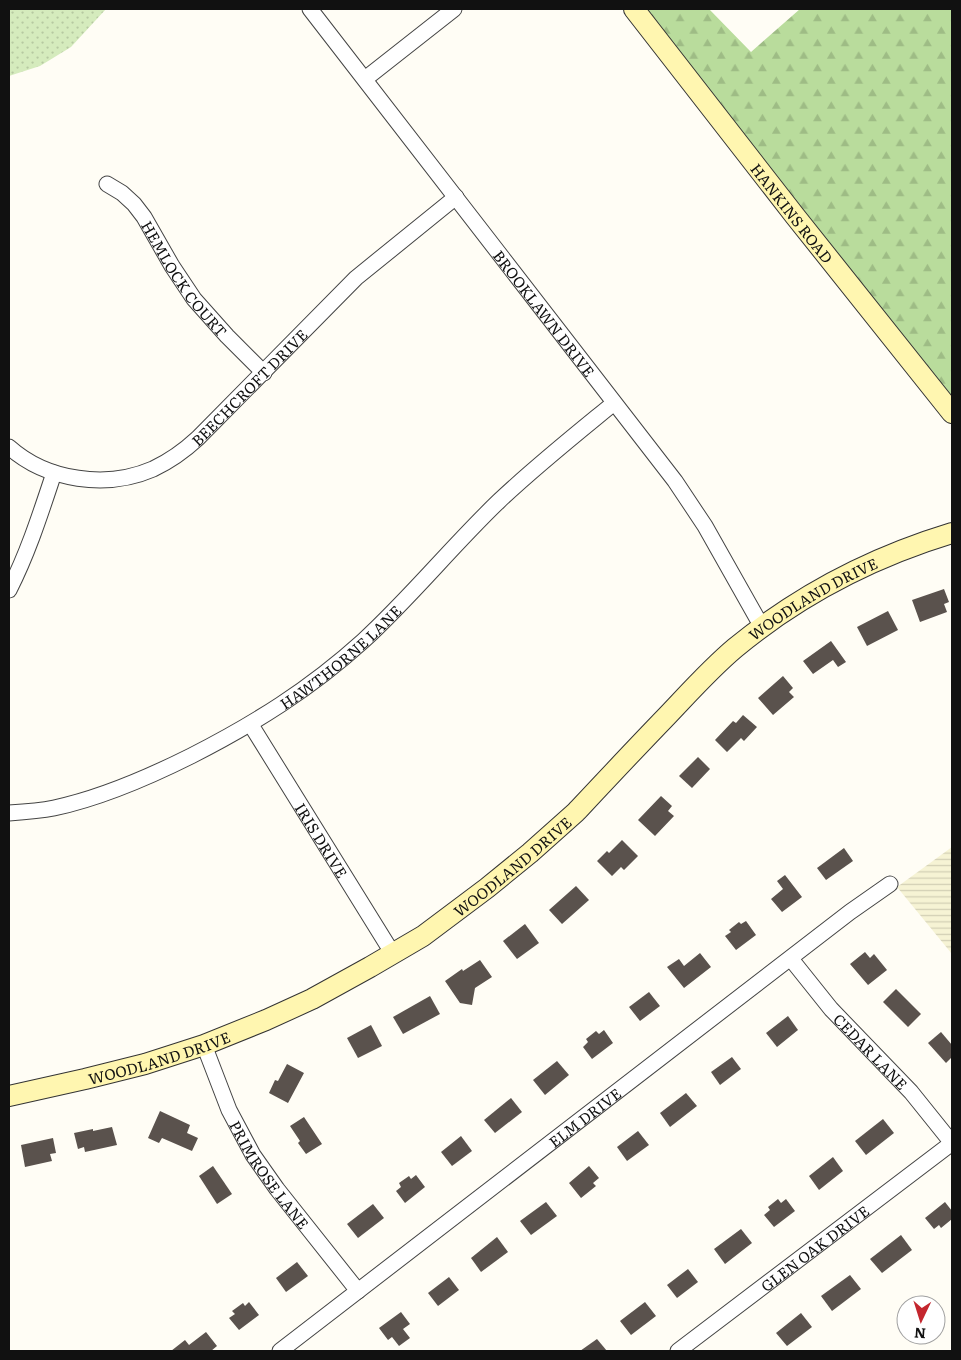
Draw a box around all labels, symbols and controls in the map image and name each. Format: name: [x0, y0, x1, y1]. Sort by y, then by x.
street label: HANKINS ROAD: [746, 158, 839, 267]
street label: HEMLOCK COURT: [137, 216, 234, 341]
street label: BROOKLAWN DRIVE: [488, 245, 601, 381]
street label: BEECHCROFT DRIVE: [185, 323, 312, 451]
street label: WOODLAND DRIVE: [743, 551, 881, 645]
street label: HAWTHORNE LANE: [274, 599, 406, 714]
street label: IRIS DRIVE: [290, 798, 354, 882]
street label: WOODLAND DRIVE: [448, 810, 576, 921]
street label: CEDAR LANE: [829, 1007, 914, 1094]
street label: WOODLAND DRIVE: [86, 1024, 233, 1089]
street label: ELM DRIVE: [543, 1081, 625, 1152]
street label: PRIMROSE LANE: [225, 1116, 315, 1233]
street label: GLEN OAK DRIVE: [755, 1199, 873, 1296]
north arrow: [896, 1295, 946, 1345]
text: N: [913, 1324, 927, 1344]

